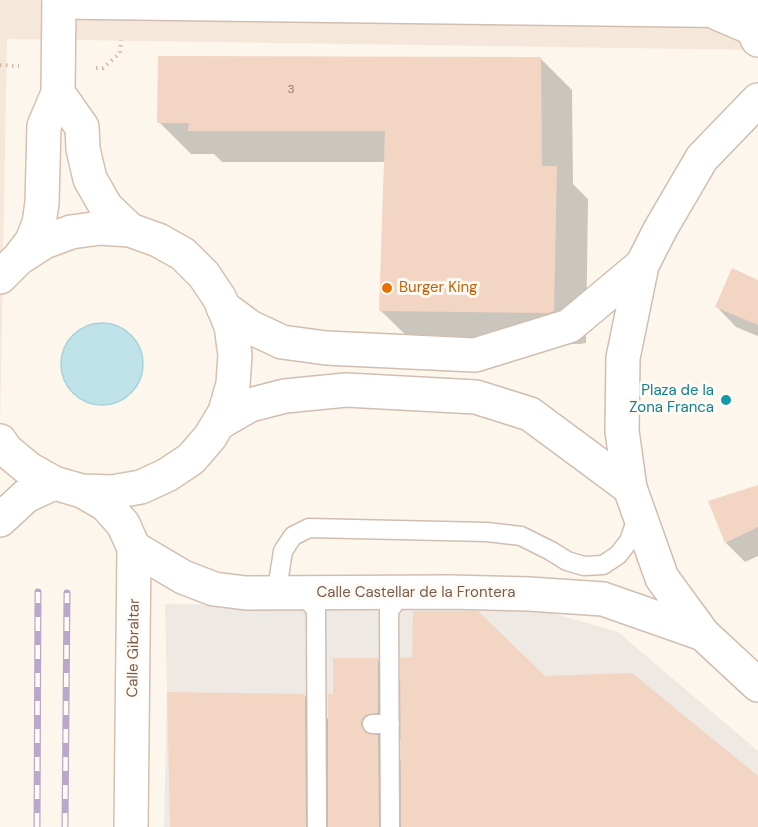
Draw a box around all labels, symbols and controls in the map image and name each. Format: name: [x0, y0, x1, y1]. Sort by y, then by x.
house number: 3: [287, 83, 295, 97]
place label: Burger King: [399, 279, 477, 297]
marker: Burger King: [380, 281, 394, 295]
place label: Plaza de la Zona Franca: [629, 382, 714, 417]
marker: Plaza de la Zona Franca: [719, 393, 733, 407]
street label: Calle Castellar de la Frontera: [317, 584, 515, 602]
street label: Calle Gibraltar: [124, 598, 144, 698]

